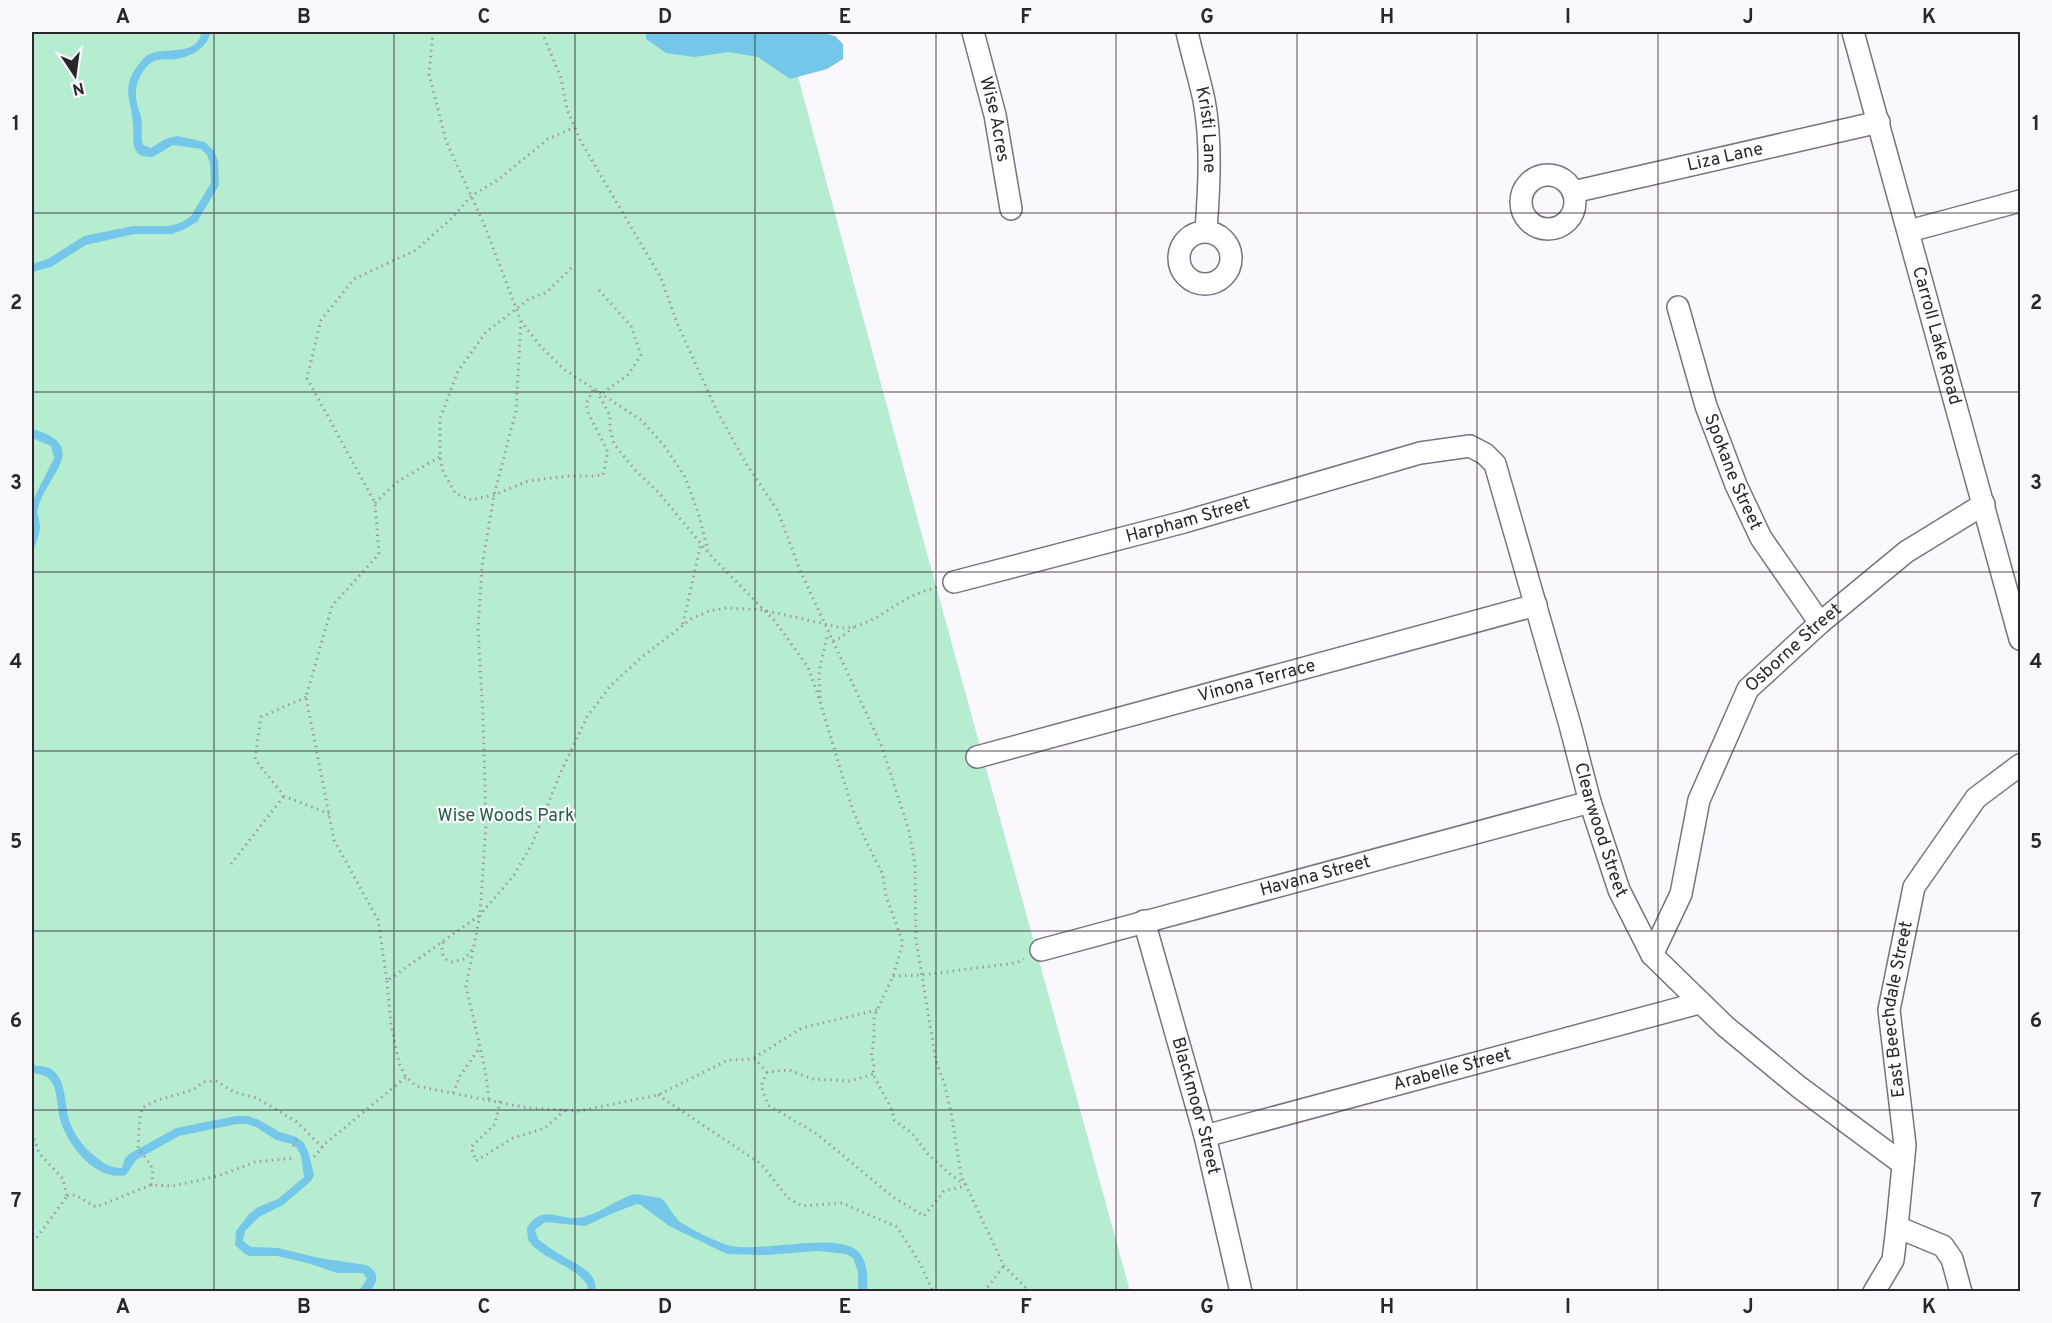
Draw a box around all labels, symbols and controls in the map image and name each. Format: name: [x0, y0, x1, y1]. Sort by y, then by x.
text: A: [116, 5, 130, 31]
text: B: [297, 5, 311, 31]
text: C: [478, 5, 490, 31]
text: D: [658, 5, 672, 31]
text: E: [839, 5, 851, 31]
text: F: [1020, 5, 1032, 31]
text: G: [1200, 5, 1214, 31]
text: H: [1380, 5, 1394, 31]
text: I: [1565, 5, 1571, 31]
text: J: [1742, 5, 1754, 31]
text: K: [1922, 5, 1936, 31]
north arrow: [45, 45, 105, 105]
street label: Wise Acres: [974, 74, 1014, 164]
text: N: [70, 77, 86, 99]
street label: Kristi Lane: [1190, 84, 1221, 173]
text: 1: [12, 112, 20, 138]
text: 1: [2032, 112, 2040, 138]
street label: Liza Lane: [1685, 137, 1765, 177]
street label: Carroll Lake Road: [1907, 264, 1967, 408]
text: 2: [10, 291, 22, 317]
text: 2: [2030, 291, 2042, 317]
street label: Spokane Street: [1698, 410, 1767, 534]
text: 3: [10, 471, 22, 497]
text: 3: [2030, 471, 2042, 497]
street label: Harpham Street: [1123, 492, 1253, 548]
street label: Osborne Street: [1740, 598, 1847, 697]
text: 4: [10, 650, 22, 676]
text: 4: [2030, 650, 2042, 676]
street label: Vinona Terrace: [1196, 654, 1318, 708]
street label: Clearwood Street: [1569, 760, 1632, 902]
park label: Wise Woods Park: [438, 805, 574, 828]
text: 5: [10, 830, 22, 856]
text: 5: [2030, 830, 2042, 856]
street label: Havana Street: [1257, 850, 1373, 902]
street label: East Beechdale Street: [1877, 919, 1918, 1099]
text: 6: [10, 1009, 22, 1035]
text: 6: [2030, 1009, 2042, 1035]
street label: Blackmoor Street: [1166, 1034, 1225, 1177]
street label: Arabelle Street: [1391, 1043, 1514, 1096]
text: 7: [11, 1189, 21, 1215]
text: 7: [2031, 1189, 2041, 1215]
text: A: [116, 1295, 130, 1321]
text: B: [297, 1295, 311, 1321]
text: C: [478, 1295, 490, 1321]
text: D: [658, 1295, 672, 1321]
text: E: [839, 1295, 851, 1321]
text: F: [1020, 1295, 1032, 1321]
text: G: [1200, 1295, 1214, 1321]
text: H: [1380, 1295, 1394, 1321]
text: I: [1565, 1295, 1571, 1321]
text: J: [1742, 1295, 1754, 1321]
text: K: [1922, 1295, 1936, 1321]

